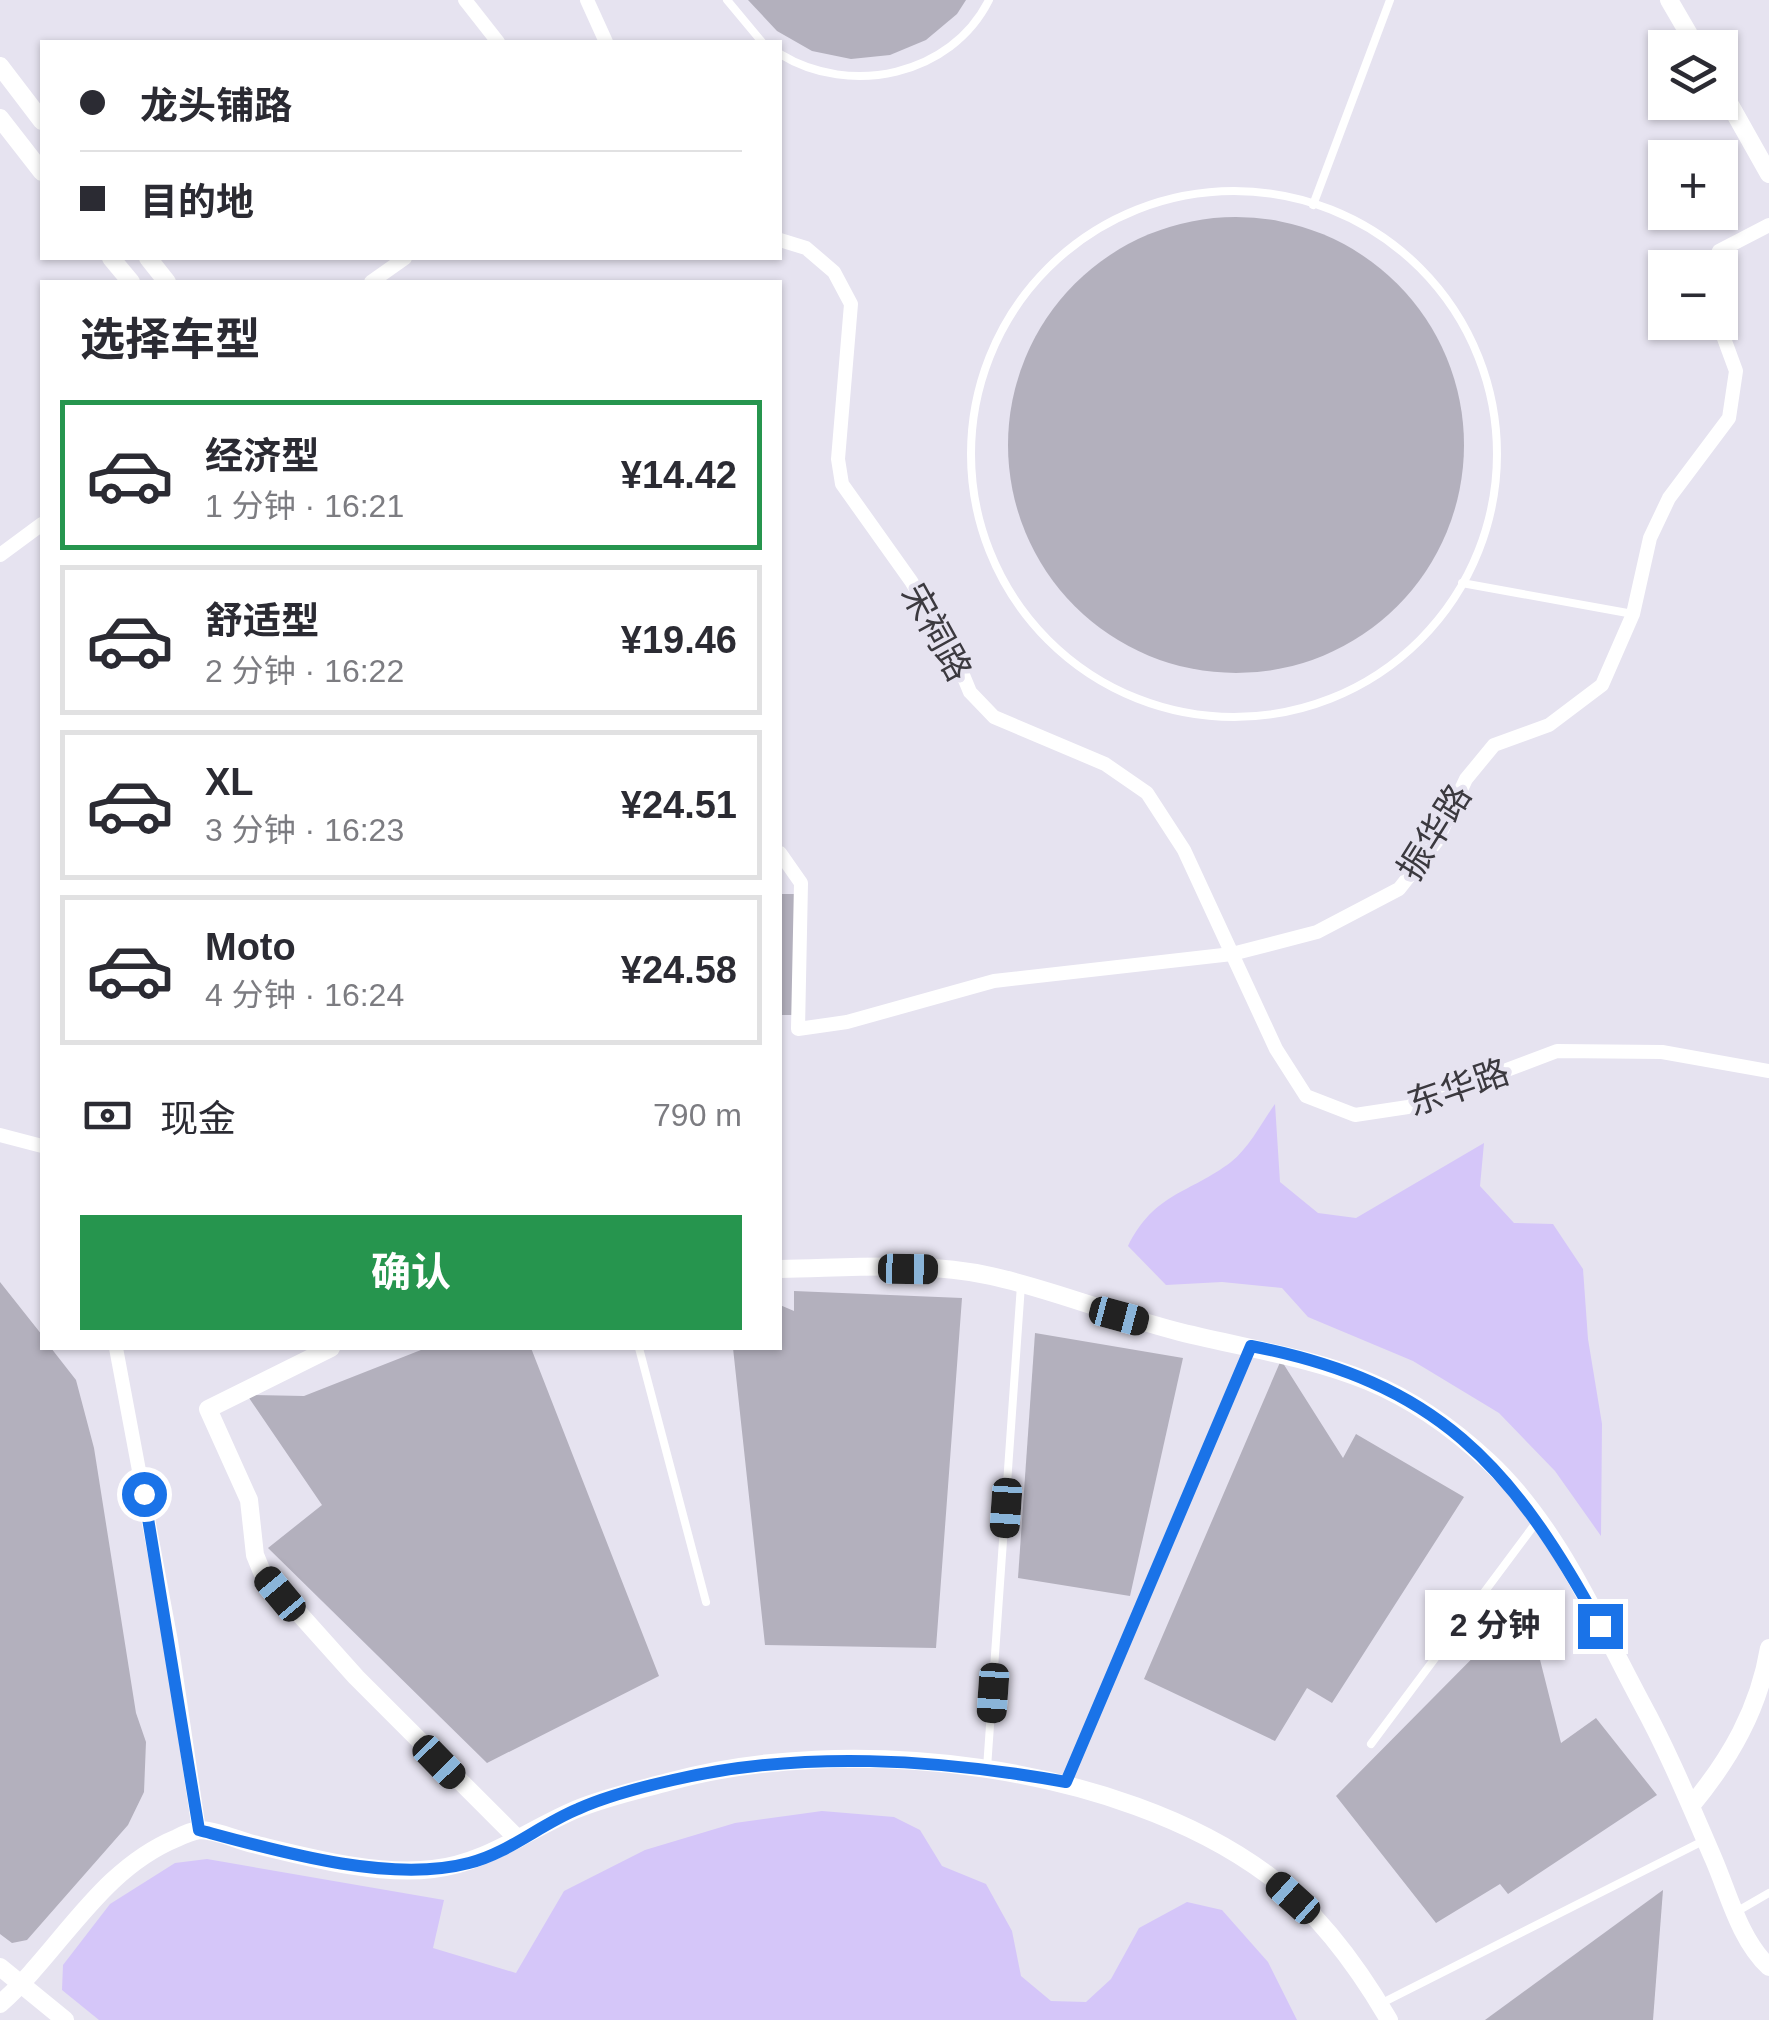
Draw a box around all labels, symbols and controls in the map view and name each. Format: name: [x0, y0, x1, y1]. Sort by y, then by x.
map controls: [1648, 30, 1738, 340]
button: layers: [1648, 30, 1738, 120]
text: 龙头铺路: [140, 85, 292, 127]
button: +: [1648, 140, 1738, 230]
text: 目的地: [140, 181, 254, 223]
button: −: [1648, 250, 1738, 340]
text: 选择车型: [80, 314, 260, 365]
icon: car: [85, 430, 175, 520]
text: 经济型: [205, 435, 319, 477]
text: ¥14.42: [621, 454, 737, 496]
text: 1 分钟 · 16:21: [205, 488, 404, 524]
street label: 宋祠路: [894, 577, 980, 687]
icon: car: [85, 595, 175, 685]
text: 舒适型: [205, 600, 319, 642]
text: ¥19.46: [621, 619, 737, 661]
text: 2 分钟 · 16:22: [205, 653, 404, 689]
icon: car: [85, 760, 175, 850]
text: XL: [205, 761, 254, 803]
street label: 振华路: [1390, 777, 1478, 887]
text: ¥24.51: [621, 784, 737, 826]
text: 3 分钟 · 16:23: [205, 812, 404, 848]
icon: car: [85, 925, 175, 1015]
text: Moto: [205, 926, 296, 968]
text: ¥24.58: [621, 949, 737, 991]
text: 4 分钟 · 16:24: [205, 977, 404, 1013]
street label: 东华路: [1402, 1051, 1514, 1123]
icon: cash: [80, 1088, 135, 1143]
text: 790 m: [653, 1097, 742, 1133]
text: 现金: [160, 1098, 236, 1140]
button: 确认: [80, 1215, 742, 1330]
car: [878, 1253, 938, 1285]
car: [1086, 1294, 1152, 1338]
route start: [122, 1472, 167, 1517]
car: [989, 1477, 1023, 1539]
car: [249, 1561, 311, 1627]
callout: 2 分钟: [1425, 1591, 1565, 1661]
route end: [1578, 1604, 1623, 1649]
text: 2 分钟: [1450, 1607, 1540, 1643]
car: [976, 1662, 1010, 1724]
car: [407, 1730, 471, 1794]
car: [1261, 1867, 1325, 1929]

